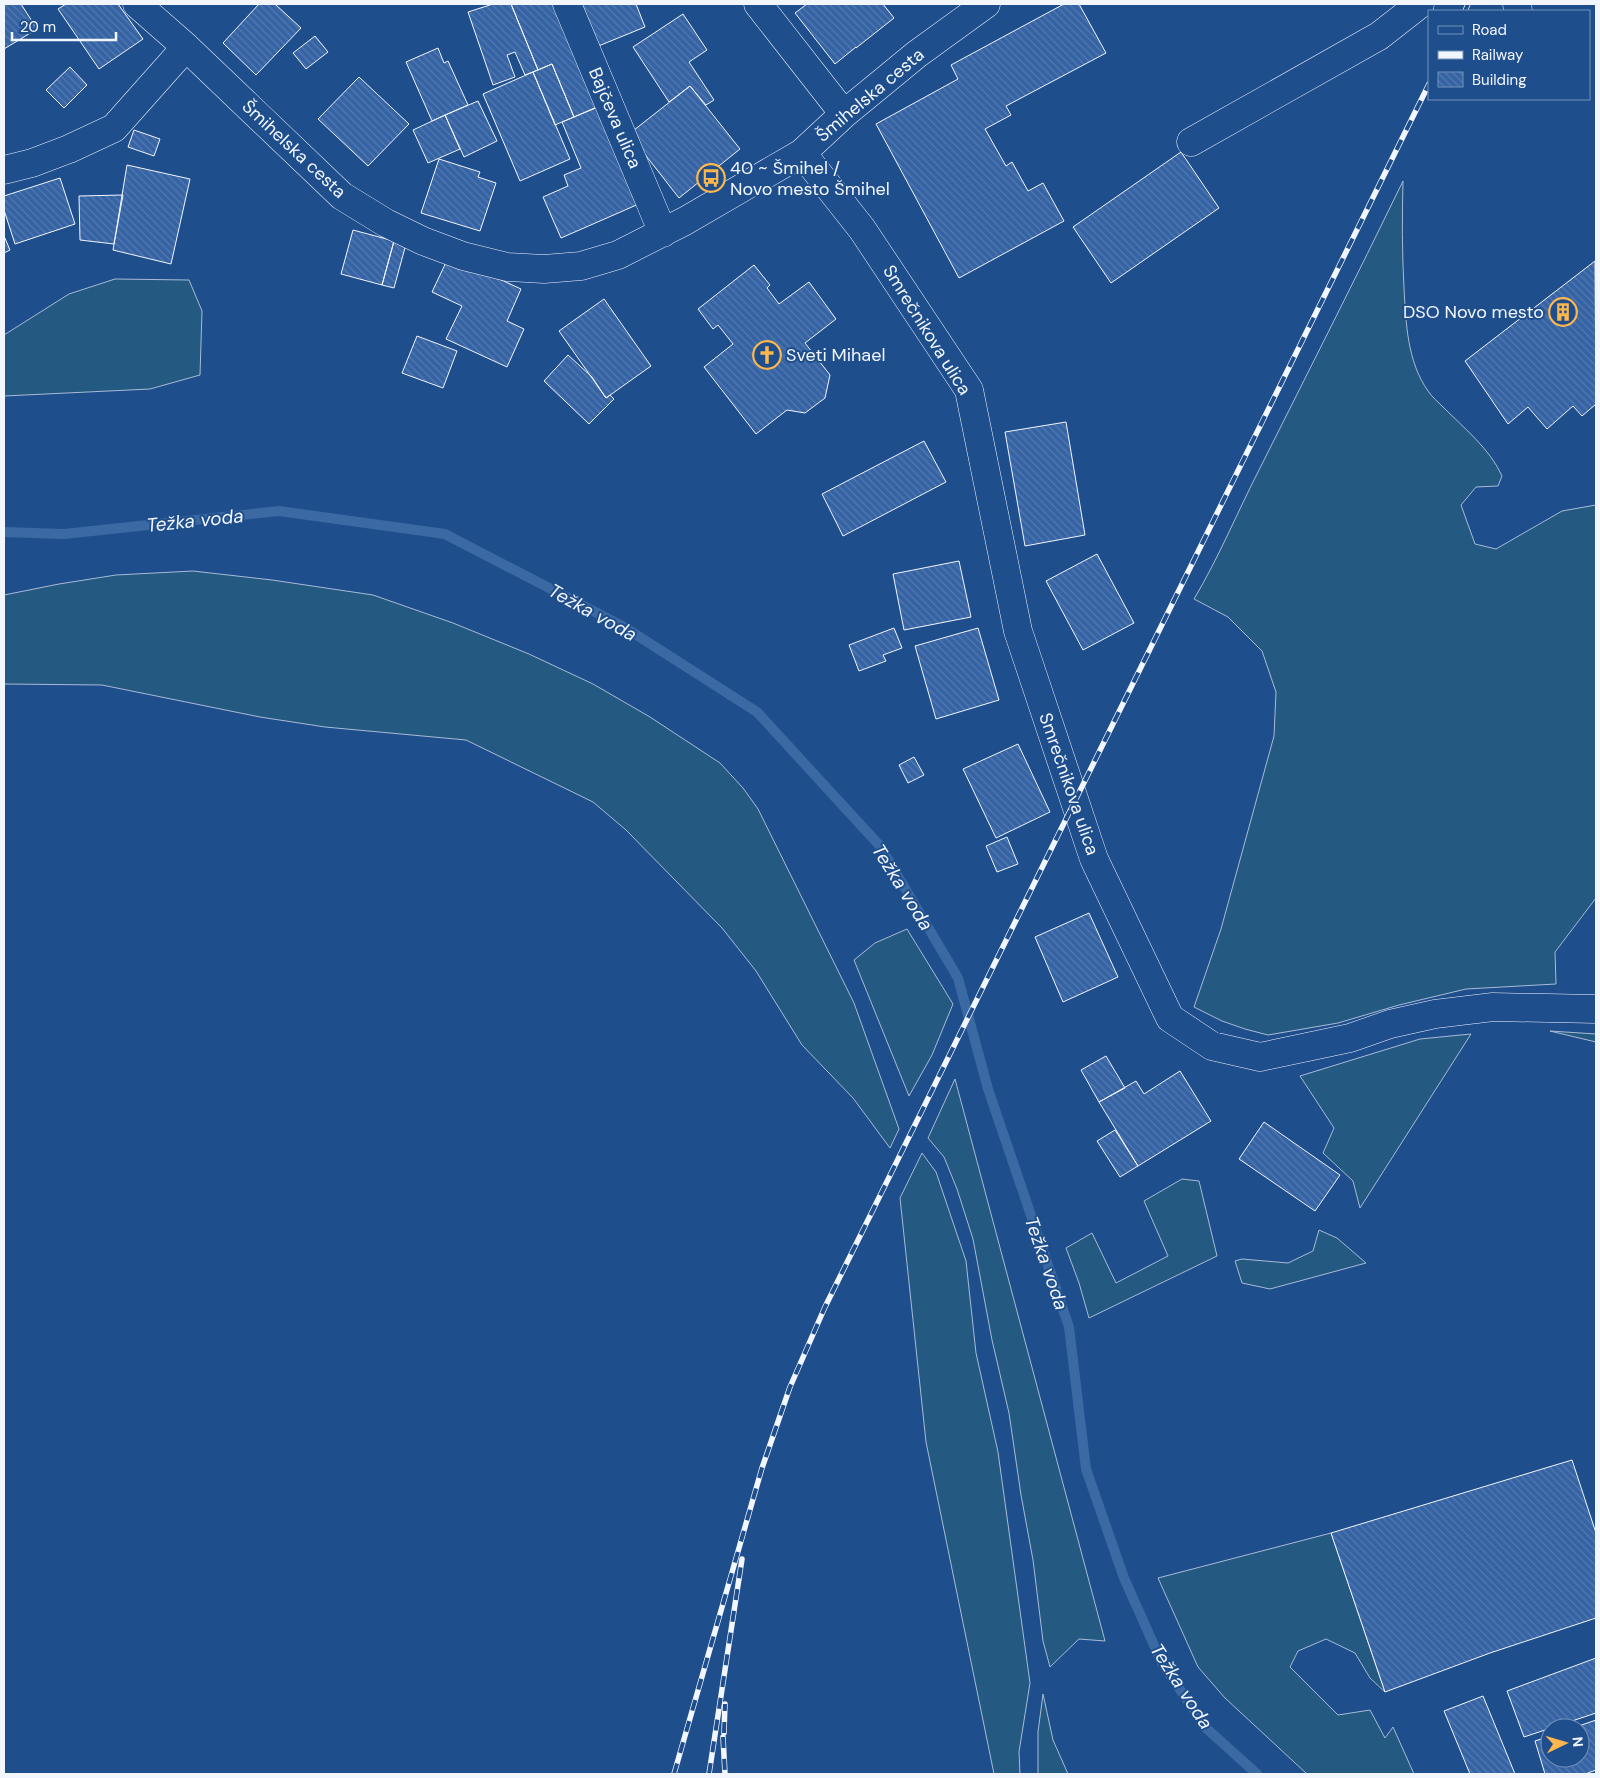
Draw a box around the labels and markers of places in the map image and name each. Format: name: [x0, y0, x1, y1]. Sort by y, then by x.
place label: 40 ~ Šmihel / Novo mesto Šmihel: [730, 156, 890, 201]
bus stop icon: 40 ~ Šmihel / Novo mesto Šmihel: [696, 163, 726, 193]
building icon: DSO Novo mesto: [1548, 297, 1578, 327]
place label: DSO Novo mesto: [1403, 300, 1544, 324]
church icon: Sveti Mihael: [752, 340, 782, 370]
place label: Sveti Mihael: [786, 343, 885, 367]

